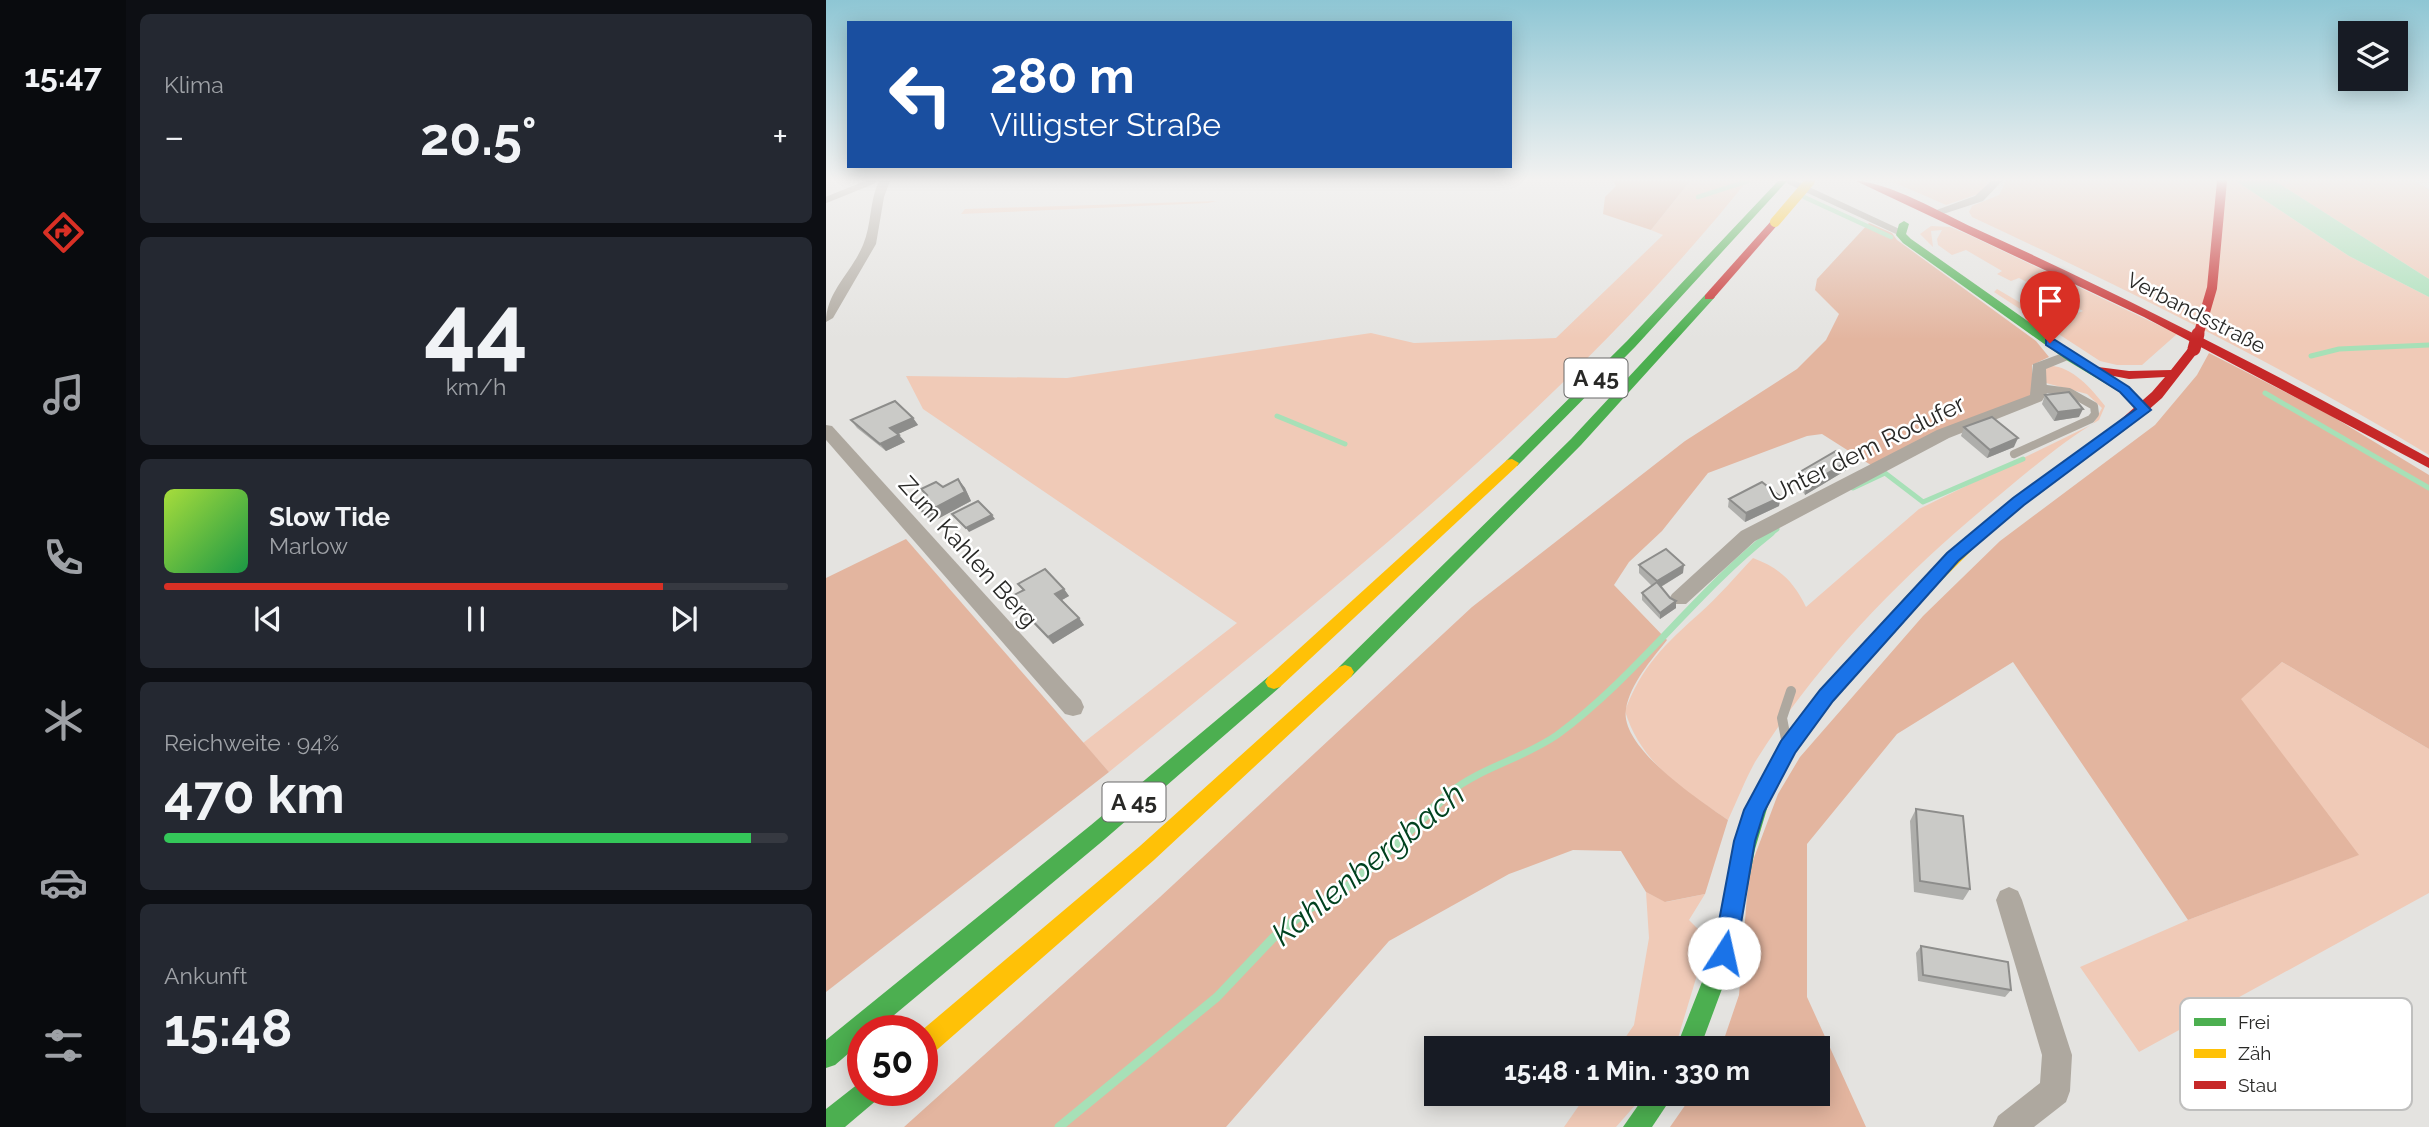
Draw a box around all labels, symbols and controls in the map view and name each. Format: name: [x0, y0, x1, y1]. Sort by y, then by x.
map controls: [2338, 21, 2408, 91]
button: layers: [2338, 21, 2408, 91]
text: 280 m: [990, 47, 1135, 104]
icon: left: [875, 49, 966, 140]
text: 15:47: [24, 57, 102, 94]
text: Klima: [164, 71, 224, 98]
text: 20.5°: [420, 106, 537, 167]
text: Villigster Straße: [990, 106, 1221, 143]
text: −: [164, 114, 184, 159]
text: +: [772, 114, 788, 159]
icon: directions: [39, 208, 88, 257]
street label: Verbandsstraße: [2123, 267, 2270, 358]
pin: [2020, 271, 2080, 343]
text: 44: [424, 274, 528, 381]
icon: arrive: [2031, 282, 2069, 320]
road number: A 45: [1564, 358, 1628, 398]
icon: music: [39, 370, 88, 419]
text: km/h: [446, 373, 506, 400]
street label: Unter dem Rodufer: [1764, 388, 1970, 508]
street label: Zum Kahlen Berg: [893, 470, 1044, 633]
text: Slow Tide: [269, 502, 390, 532]
text: Marlow: [269, 532, 348, 559]
icon: phone: [39, 533, 88, 582]
icon: previous: [249, 600, 287, 638]
icon: pause: [457, 600, 495, 638]
icon: next: [665, 600, 703, 638]
icon: climate: [39, 696, 88, 745]
text: Reichweite · 94%: [164, 729, 339, 756]
text: 470 km: [164, 764, 345, 825]
water label: Kahlenbergbach: [1264, 775, 1472, 953]
road number: A 45: [1102, 782, 1166, 822]
icon: car: [39, 858, 88, 907]
position arrow: [1687, 916, 1761, 990]
text: Ankunft: [164, 962, 247, 989]
text: 15:48: [164, 997, 292, 1058]
legend: [2180, 998, 2412, 1110]
text: Frei: [2238, 1011, 2270, 1033]
speed limit sign: 50: [847, 1015, 938, 1106]
icon: filters: [39, 1021, 88, 1070]
text: Zäh: [2238, 1042, 2271, 1064]
text: 15:48 · 1 Min. · 330 m: [1504, 1056, 1750, 1086]
text: Stau: [2238, 1074, 2277, 1096]

